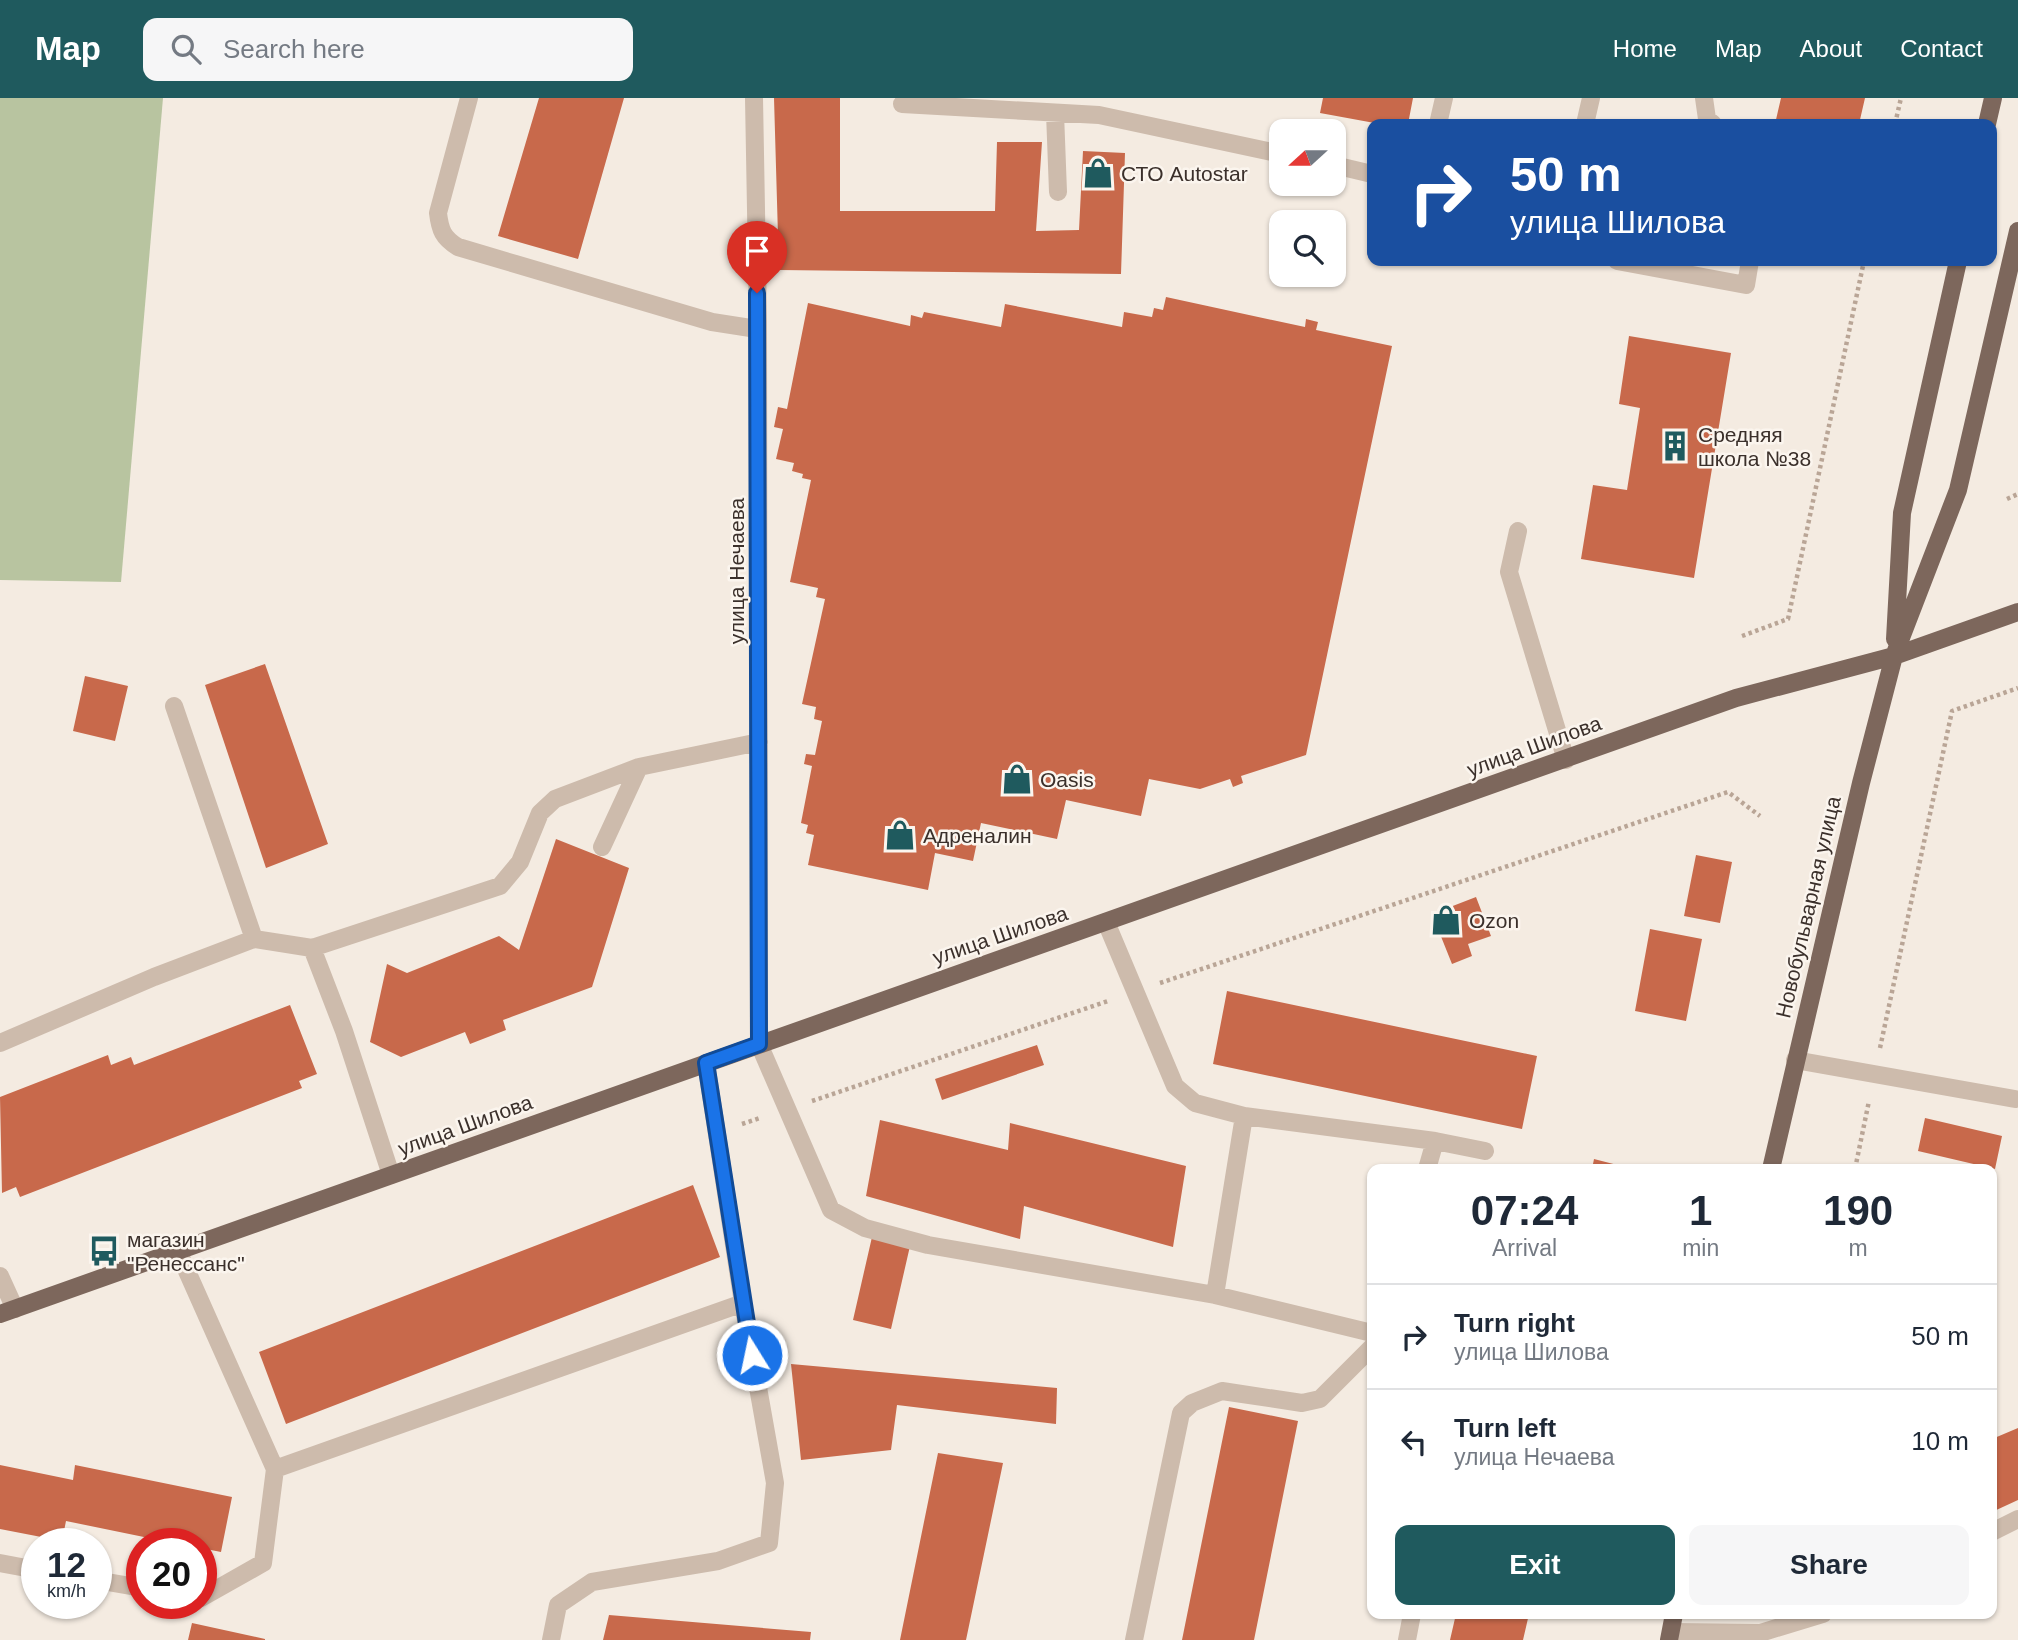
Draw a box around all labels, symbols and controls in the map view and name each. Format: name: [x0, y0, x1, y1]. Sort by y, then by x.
search box: [143, 18, 633, 81]
text: Map: [35, 30, 101, 67]
icon: search: [167, 30, 205, 68]
text: Search here: [223, 34, 365, 64]
text: Home: [1613, 35, 1677, 62]
text: Map: [1715, 35, 1762, 62]
text: About: [1800, 35, 1862, 62]
text: Contact: [1900, 35, 1983, 62]
north arrow: [1269, 119, 1346, 196]
map controls: [1269, 119, 1346, 287]
icon: right: [1395, 147, 1486, 238]
text: 50 m: [1510, 147, 1622, 201]
shop icon: СТО Autostar: [1081, 156, 1115, 190]
place label: СТО Autostar: [1121, 162, 1248, 185]
text: улица Шилова: [1510, 204, 1725, 240]
button: search: [1269, 210, 1346, 287]
pin: [727, 221, 787, 293]
icon: arrive: [738, 232, 776, 270]
place label: Средняя школа №38: [1698, 423, 1811, 470]
building icon: Средняя школа №38: [1658, 429, 1692, 463]
street label: улица Нечаева: [725, 497, 748, 644]
street label: улица Шилова: [1464, 711, 1605, 781]
shop icon: Oasis: [1000, 762, 1034, 796]
place label: Oasis: [1040, 768, 1094, 791]
street label: Новобульварная улица: [1771, 794, 1845, 1020]
shop icon: Адреналин: [883, 818, 917, 852]
place label: Адреналин: [923, 824, 1031, 847]
street label: улица Шилова: [929, 901, 1071, 969]
shop icon: Ozon: [1429, 903, 1463, 937]
place label: Ozon: [1469, 909, 1519, 932]
street label: улица Шилова: [395, 1090, 536, 1160]
text: 07:24: [1471, 1187, 1578, 1234]
text: 1: [1689, 1187, 1712, 1234]
text: 190: [1823, 1187, 1893, 1234]
place label: магазин "Ренессанс": [127, 1228, 245, 1275]
bus stop icon: магазин "Ренессанс": [87, 1234, 121, 1268]
text: Arrival: [1492, 1235, 1557, 1261]
text: min: [1682, 1235, 1719, 1261]
text: m: [1849, 1235, 1868, 1261]
text: Turn right: [1454, 1308, 1575, 1338]
position arrow: [715, 1318, 789, 1392]
icon: right: [1395, 1318, 1433, 1356]
text: 50 m: [1911, 1321, 1969, 1351]
text: улица Шилова: [1454, 1339, 1609, 1365]
text: Turn left: [1454, 1413, 1556, 1443]
icon: left: [1395, 1423, 1433, 1461]
text: 10 m: [1911, 1426, 1969, 1456]
text: улица Нечаева: [1454, 1444, 1615, 1470]
button: Exit: [1395, 1525, 1675, 1605]
button: Share: [1689, 1525, 1969, 1605]
speed limit sign: 20: [126, 1528, 217, 1619]
text: 12: [47, 1545, 86, 1584]
text: km/h: [47, 1581, 86, 1601]

